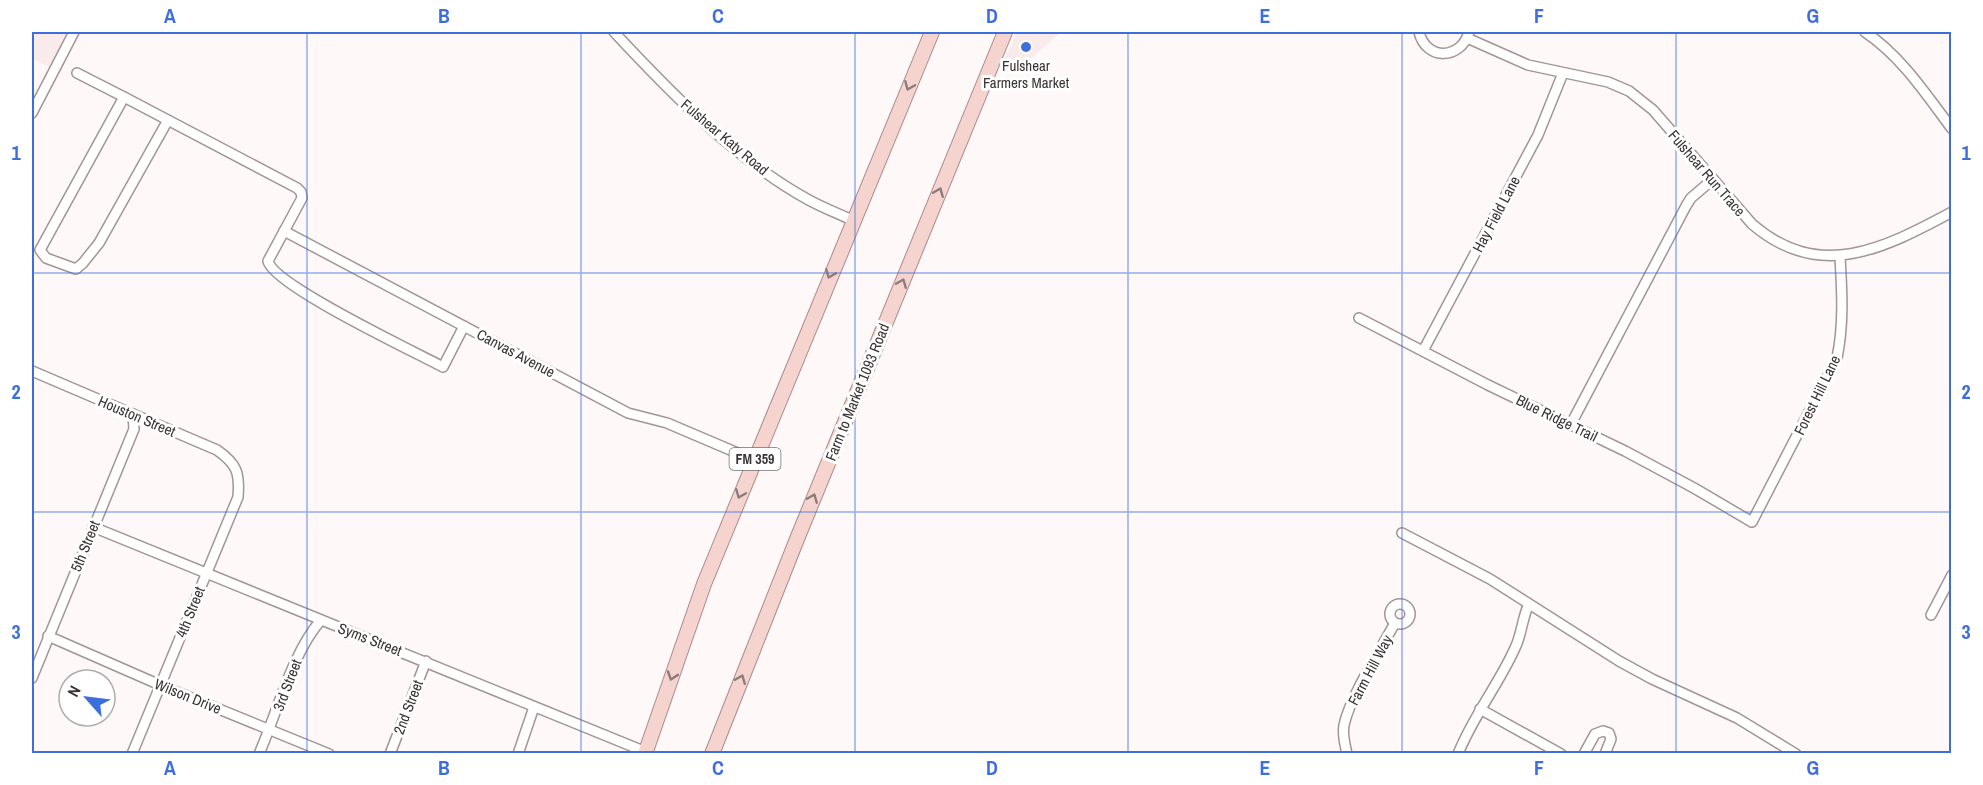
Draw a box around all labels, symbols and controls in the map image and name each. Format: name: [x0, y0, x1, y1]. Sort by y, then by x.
text: A: [164, 2, 176, 29]
text: B: [438, 2, 450, 29]
text: C: [712, 2, 724, 29]
text: D: [986, 2, 998, 29]
text: E: [1260, 2, 1271, 29]
text: F: [1534, 2, 1544, 29]
text: G: [1807, 2, 1819, 29]
marker: Fulshear Farmers Market: [1019, 40, 1033, 54]
place label: Fulshear Farmers Market: [983, 55, 1070, 93]
one-way arrow: [904, 79, 916, 90]
street label: Fulshear Katy Road: [677, 94, 773, 180]
street label: Fulshear Run Trace: [1664, 125, 1750, 221]
text: 1: [11, 139, 21, 166]
text: 1: [1961, 139, 1971, 166]
street label: Hay Field Lane: [1467, 172, 1525, 256]
one-way arrow: [932, 187, 944, 198]
one-way arrow: [825, 268, 837, 279]
one-way arrow: [895, 278, 907, 289]
street label: Farm to Market 1093 Road: [820, 320, 894, 464]
street label: Canvas Avenue: [473, 324, 559, 383]
street label: Forest Hill Lane: [1789, 352, 1845, 438]
text: 2: [11, 378, 21, 405]
text: 2: [1961, 378, 1971, 405]
street label: Blue Ridge Trail: [1513, 389, 1601, 447]
street label: Houston Street: [95, 390, 179, 442]
road number: FM 359: [730, 448, 780, 470]
one-way arrow: [735, 488, 748, 499]
one-way arrow: [806, 494, 819, 504]
street label: 5th Street: [65, 517, 105, 575]
street label: 4th Street: [170, 583, 210, 641]
street label: Syms Street: [335, 617, 406, 661]
text: 3: [11, 618, 21, 645]
text: 3: [1961, 618, 1971, 645]
street label: Farm Hill Way: [1343, 630, 1398, 709]
street label: 3rd Street: [268, 655, 307, 714]
north arrow: [57, 668, 117, 728]
one-way arrow: [666, 670, 679, 681]
street label: Wilson Drive: [151, 673, 225, 719]
one-way arrow: [733, 674, 746, 685]
street label: 2nd Street: [388, 676, 428, 737]
text: N: [62, 682, 86, 700]
text: A: [164, 754, 176, 781]
text: B: [438, 754, 450, 781]
text: C: [712, 754, 724, 781]
text: D: [986, 754, 998, 781]
text: E: [1260, 754, 1271, 781]
text: F: [1534, 754, 1544, 781]
text: G: [1807, 754, 1819, 781]

